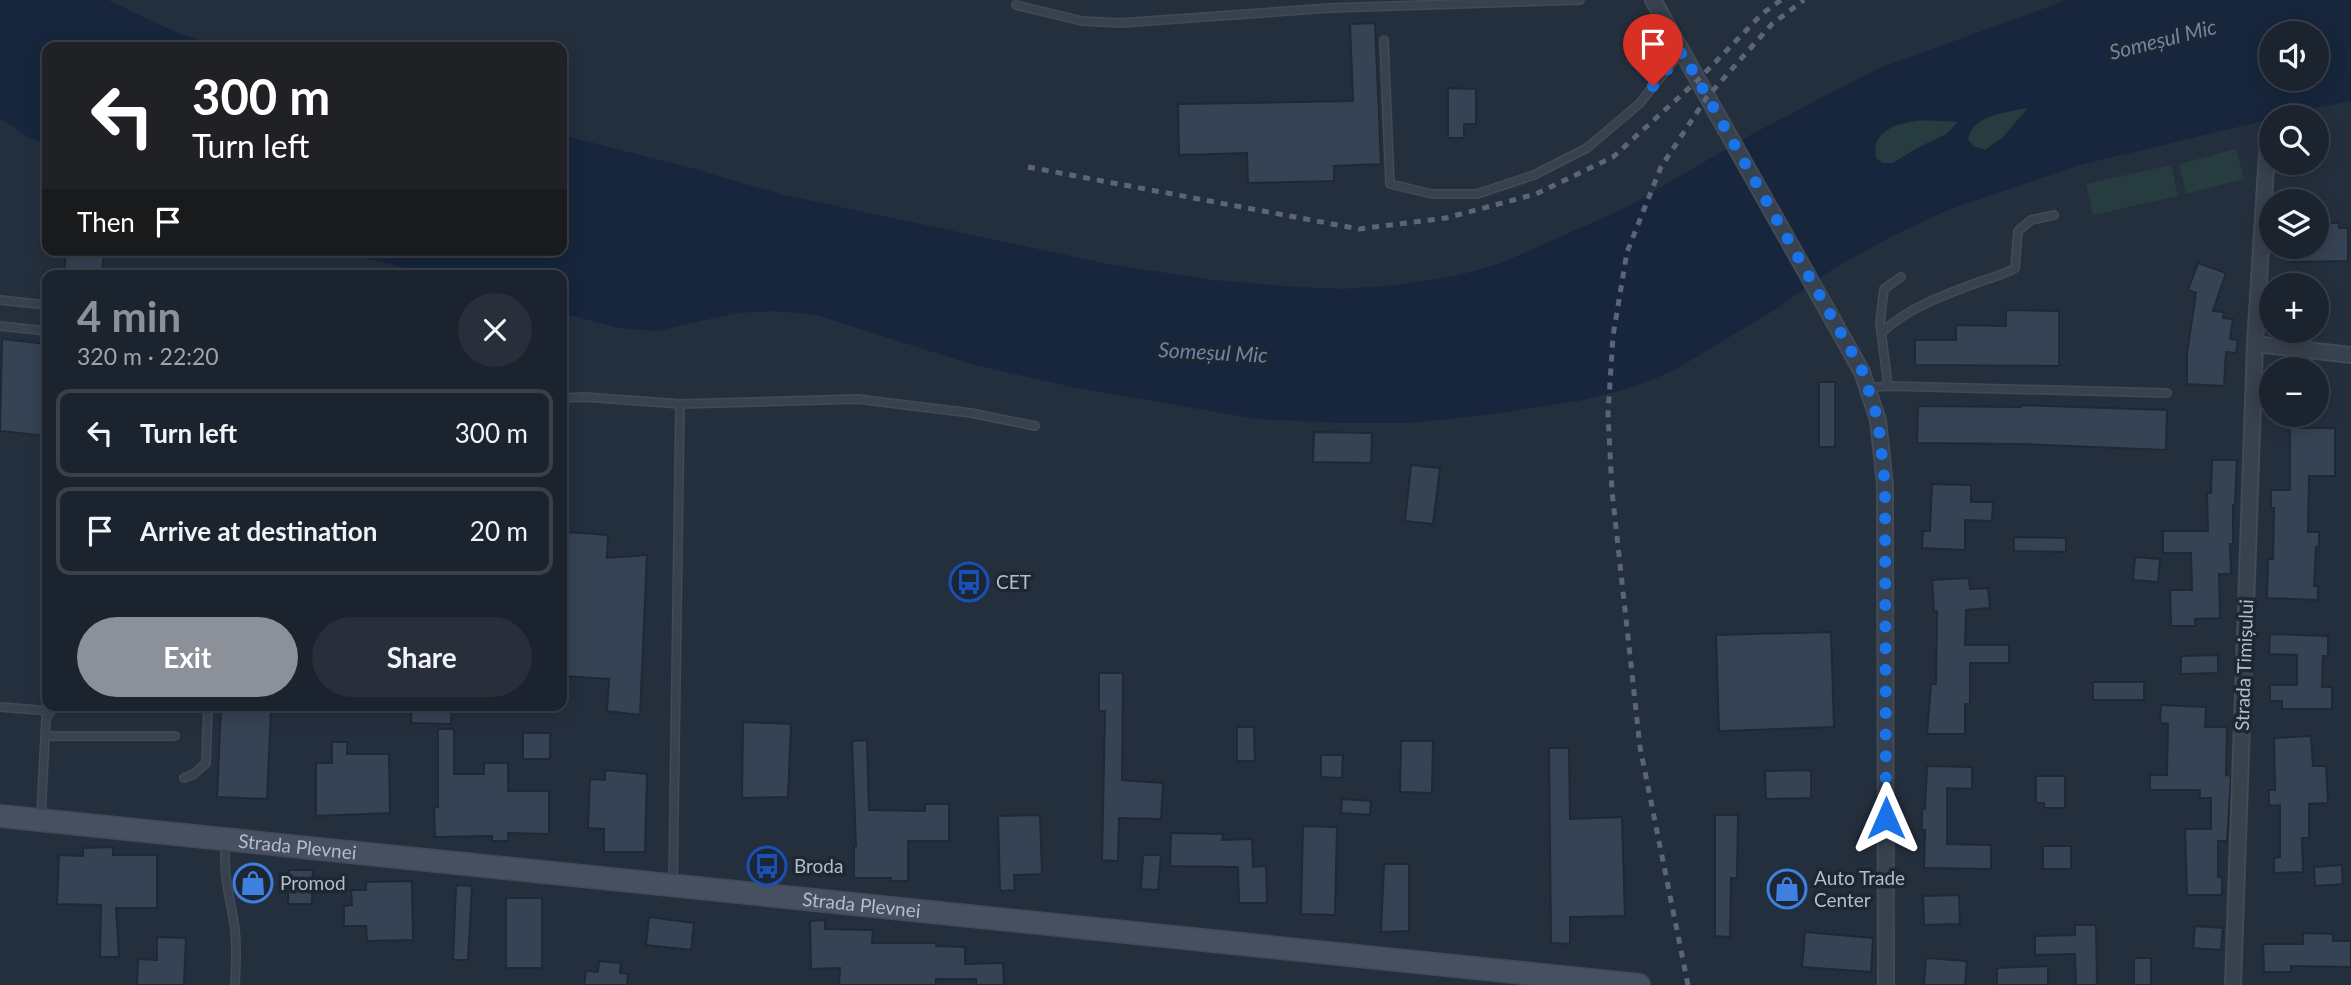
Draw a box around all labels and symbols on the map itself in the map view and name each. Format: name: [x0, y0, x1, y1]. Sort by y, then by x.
water label: Someșul Mic: [2106, 13, 2219, 64]
pin: [1623, 14, 1683, 86]
water label: Someșul Mic: [1158, 336, 1269, 367]
bus stop icon: CET: [948, 561, 990, 603]
place label: CET: [996, 570, 1031, 593]
street label: Strada Timișului: [2230, 599, 2257, 731]
position arrow: [1849, 781, 1923, 855]
street label: Strada Plevnei: [237, 829, 358, 864]
bus stop icon: Broda: [746, 845, 788, 887]
place label: Broda: [794, 854, 843, 877]
shop icon: Promod: [232, 862, 274, 904]
place label: Auto Trade Center: [1814, 866, 1905, 911]
shop icon: Auto Trade Center: [1766, 868, 1808, 910]
place label: Promod: [280, 871, 346, 894]
street label: Strada Plevnei: [801, 887, 922, 922]

